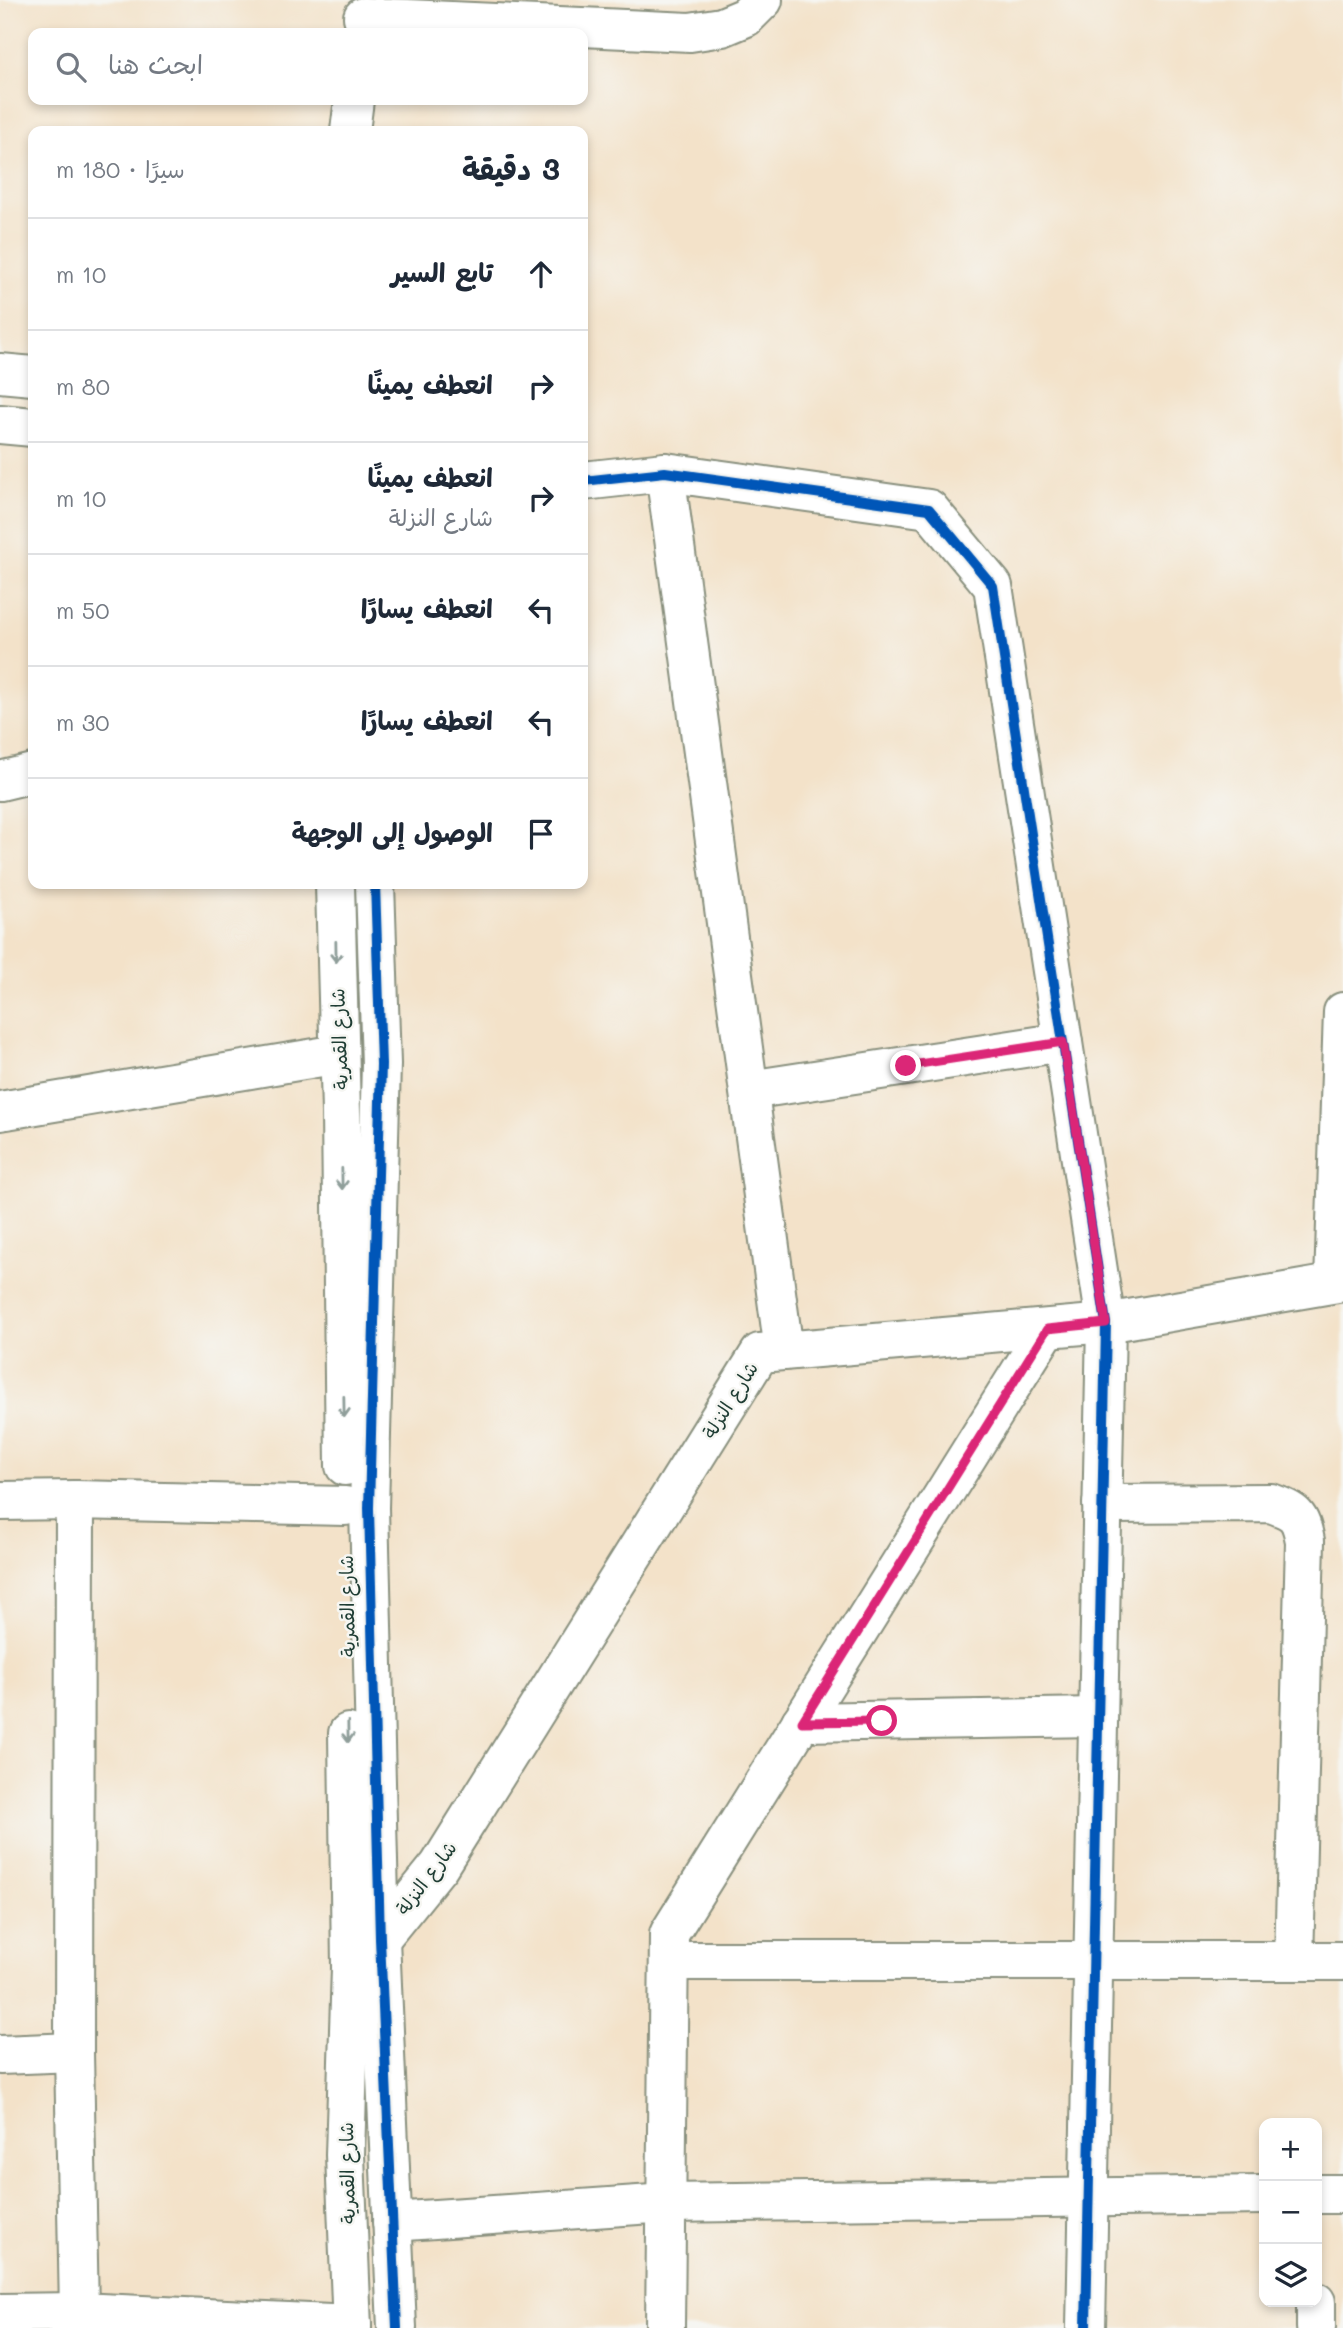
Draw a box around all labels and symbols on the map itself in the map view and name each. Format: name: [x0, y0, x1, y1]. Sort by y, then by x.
one-way arrow: [330, 940, 343, 963]
street label: شارع القمرية: [324, 988, 355, 1090]
route end: [890, 1050, 921, 1081]
one-way arrow: [335, 1168, 349, 1191]
street label: شارع النزلة: [696, 1357, 765, 1444]
one-way arrow: [338, 1395, 351, 1418]
street label: شارع القمرية: [333, 1555, 362, 1657]
route start: [866, 1705, 897, 1736]
one-way arrow: [341, 1721, 355, 1744]
street label: شارع النزلة: [390, 1836, 463, 1921]
street label: شارع القمرية: [333, 2122, 362, 2224]

